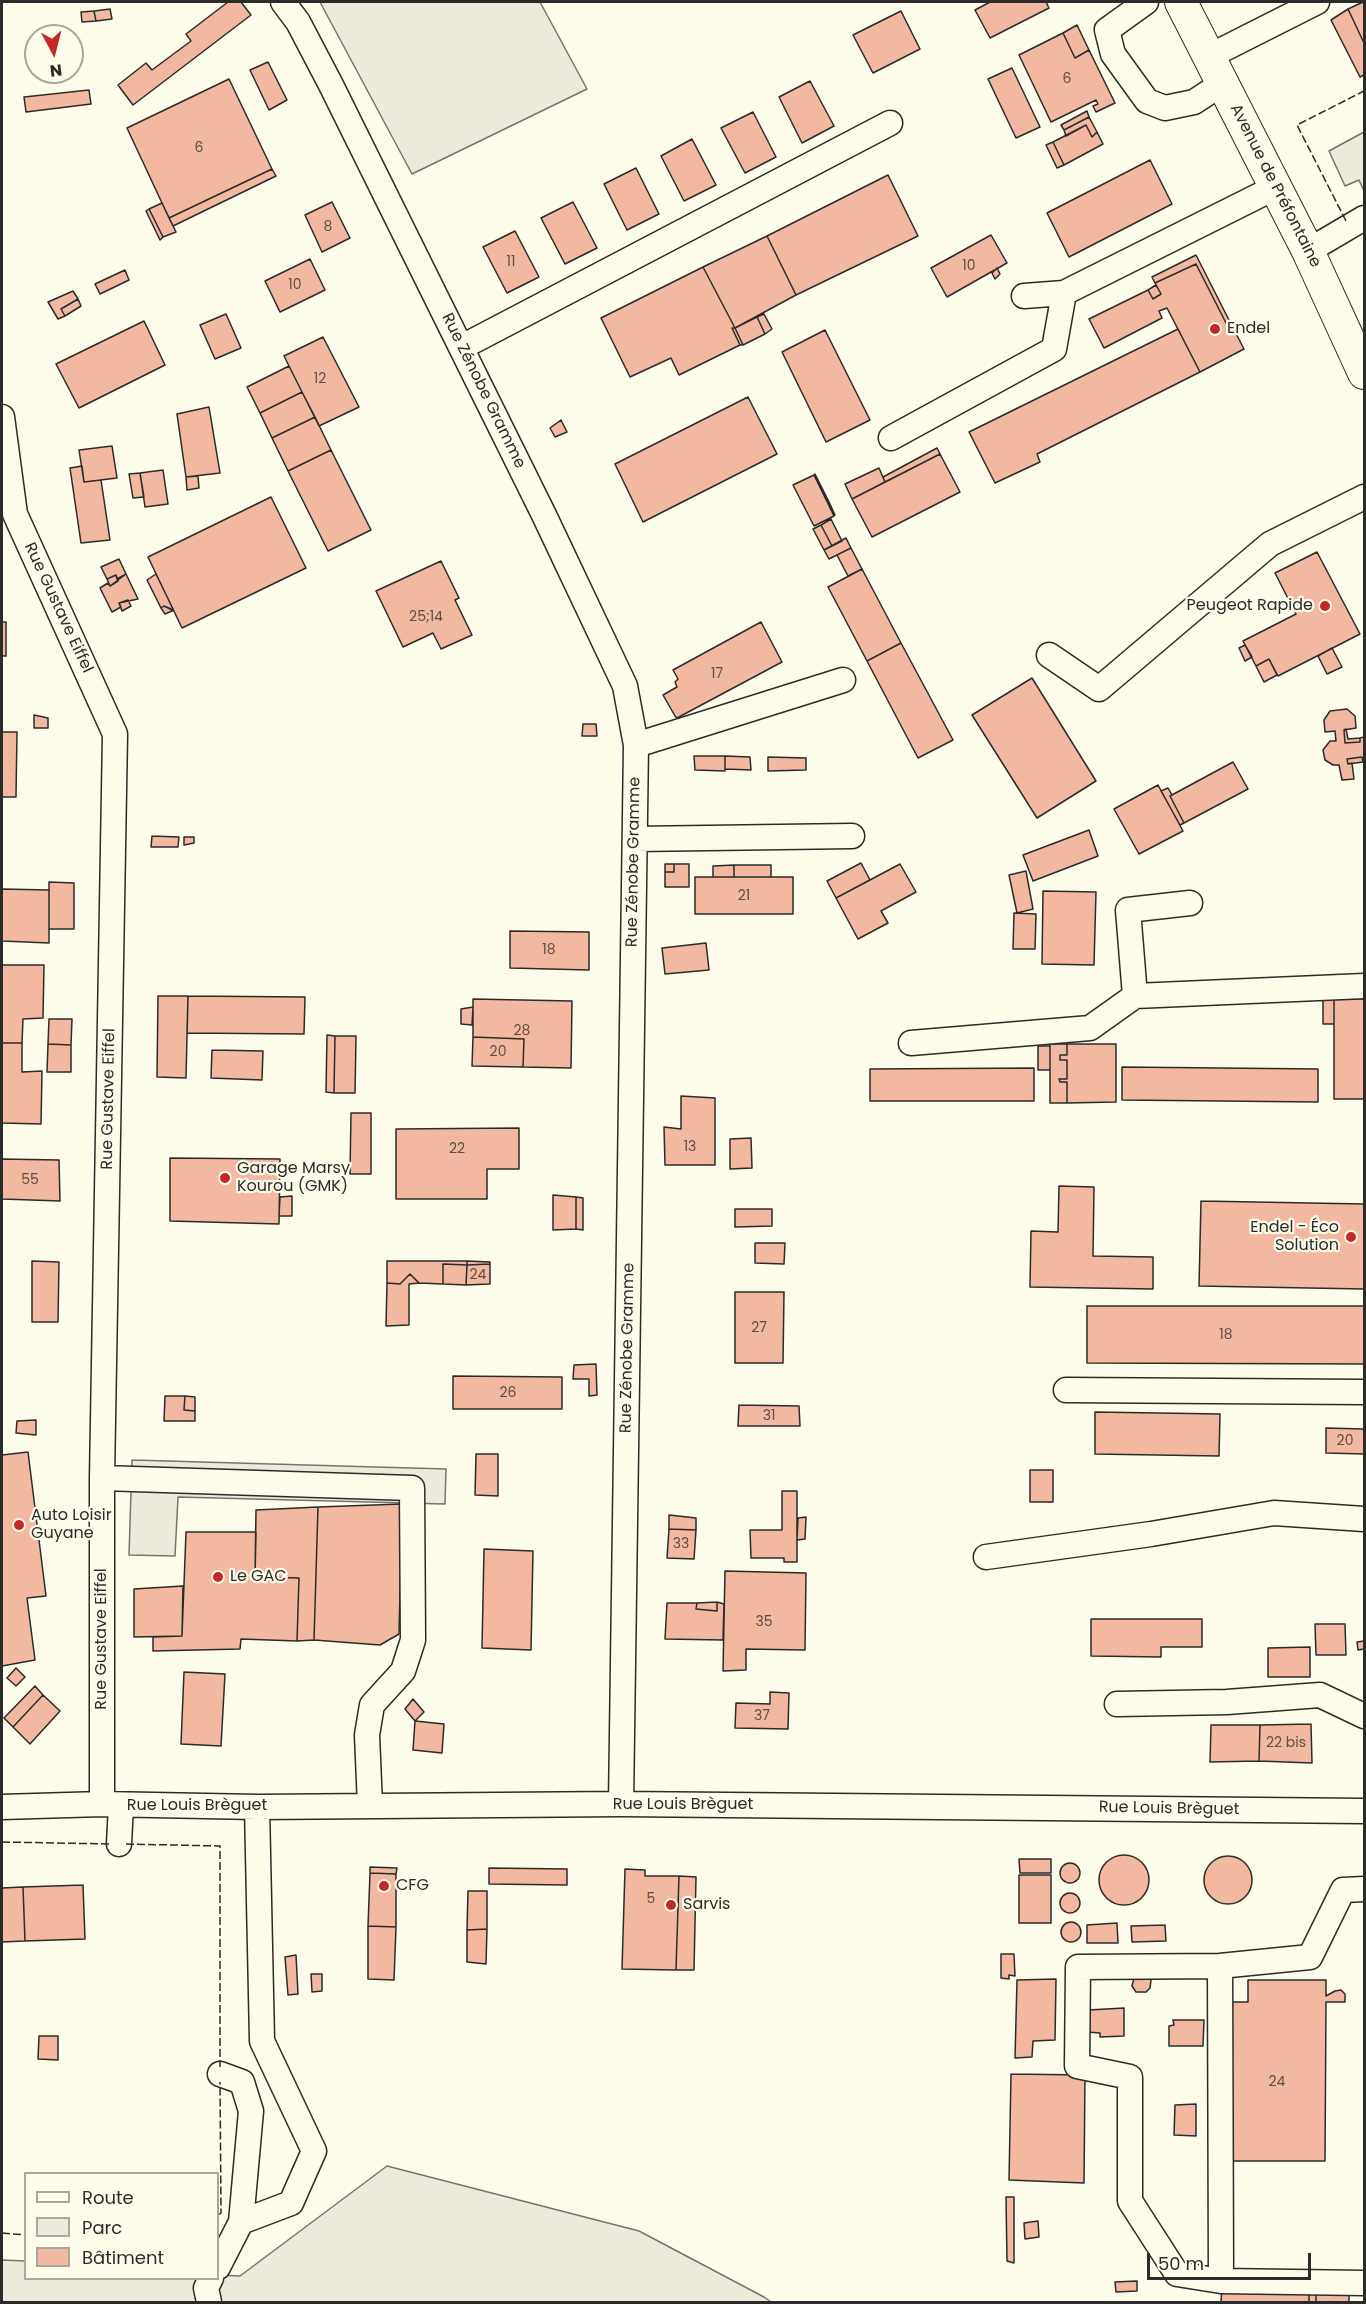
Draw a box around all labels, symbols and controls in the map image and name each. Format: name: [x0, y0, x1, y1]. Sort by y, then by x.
north arrow: [24, 24, 84, 84]
text: N: [49, 58, 63, 83]
house number: 6: [1063, 71, 1071, 87]
street label: Avenue de Préfontaine: [1225, 101, 1325, 271]
house number: 6: [195, 140, 203, 156]
house number: 8: [324, 219, 332, 235]
house number: 11: [507, 254, 515, 270]
house number: 10: [962, 258, 976, 274]
house number: 10: [288, 277, 302, 293]
street label: Rue Zénobe Gramme: [437, 310, 529, 472]
place label: Endel: [1227, 319, 1270, 339]
marker: Endel: [1208, 322, 1222, 336]
house number: 12: [314, 371, 326, 387]
street label: Rue Gustave Eiffel: [19, 540, 97, 676]
place label: Peugeot Rapide: [1186, 596, 1313, 616]
marker: Peugeot Rapide: [1318, 599, 1332, 613]
house number: 25;14: [409, 609, 443, 625]
house number: 17: [711, 666, 723, 682]
street label: Rue Zénobe Gramme: [623, 777, 645, 947]
house number: 21: [738, 888, 750, 904]
house number: 18: [542, 942, 556, 958]
house number: 28: [514, 1023, 530, 1039]
street label: Rue Gustave Eiffel: [98, 1028, 120, 1170]
house number: 20: [490, 1044, 506, 1060]
house number: 13: [684, 1139, 696, 1155]
house number: 22: [449, 1141, 465, 1157]
place label: Garage Marsy Kourou (GMK): [237, 1159, 350, 1197]
marker: Garage Marsy Kourou (GMK): [218, 1171, 232, 1185]
house number: 55: [21, 1172, 39, 1188]
place label: Endel - Éco Solution: [1250, 1218, 1339, 1256]
marker: Endel - Éco Solution: [1344, 1230, 1358, 1244]
street label: Rue Zénobe Gramme: [617, 1263, 639, 1433]
house number: 24: [470, 1267, 486, 1283]
house number: 27: [751, 1320, 767, 1336]
house number: 18: [1219, 1327, 1233, 1343]
house number: 26: [500, 1385, 516, 1401]
house number: 31: [763, 1408, 775, 1424]
house number: 20: [1337, 1433, 1353, 1449]
place label: Auto Loisir Guyane: [31, 1506, 112, 1544]
marker: Auto Loisir Guyane: [12, 1518, 26, 1532]
house number: 33: [673, 1536, 689, 1552]
place label: Le GAC: [230, 1567, 287, 1587]
street label: Rue Gustave Eiffel: [92, 1568, 112, 1710]
marker: Le GAC: [211, 1570, 225, 1584]
house number: 35: [755, 1614, 773, 1630]
house number: 37: [754, 1708, 770, 1724]
house number: 22 bis: [1266, 1735, 1306, 1751]
street label: Rue Louis Brèguet: [613, 1795, 753, 1815]
street label: Rue Louis Brèguet: [127, 1796, 267, 1816]
street label: Rue Louis Brèguet: [1099, 1798, 1239, 1820]
place label: CFG: [396, 1876, 429, 1896]
marker: CFG: [377, 1879, 391, 1893]
house number: 5: [647, 1891, 655, 1907]
place label: Sarvis: [683, 1895, 730, 1915]
marker: Sarvis: [664, 1898, 678, 1912]
house number: 24: [1269, 2074, 1285, 2090]
legend: [24, 2172, 219, 2280]
text: Route: [82, 2185, 134, 2210]
text: Parc: [82, 2215, 122, 2240]
scale bar: [1150, 2241, 1314, 2279]
text: Bâtiment: [82, 2245, 164, 2270]
text: 50 m: [1158, 2251, 1204, 2276]

